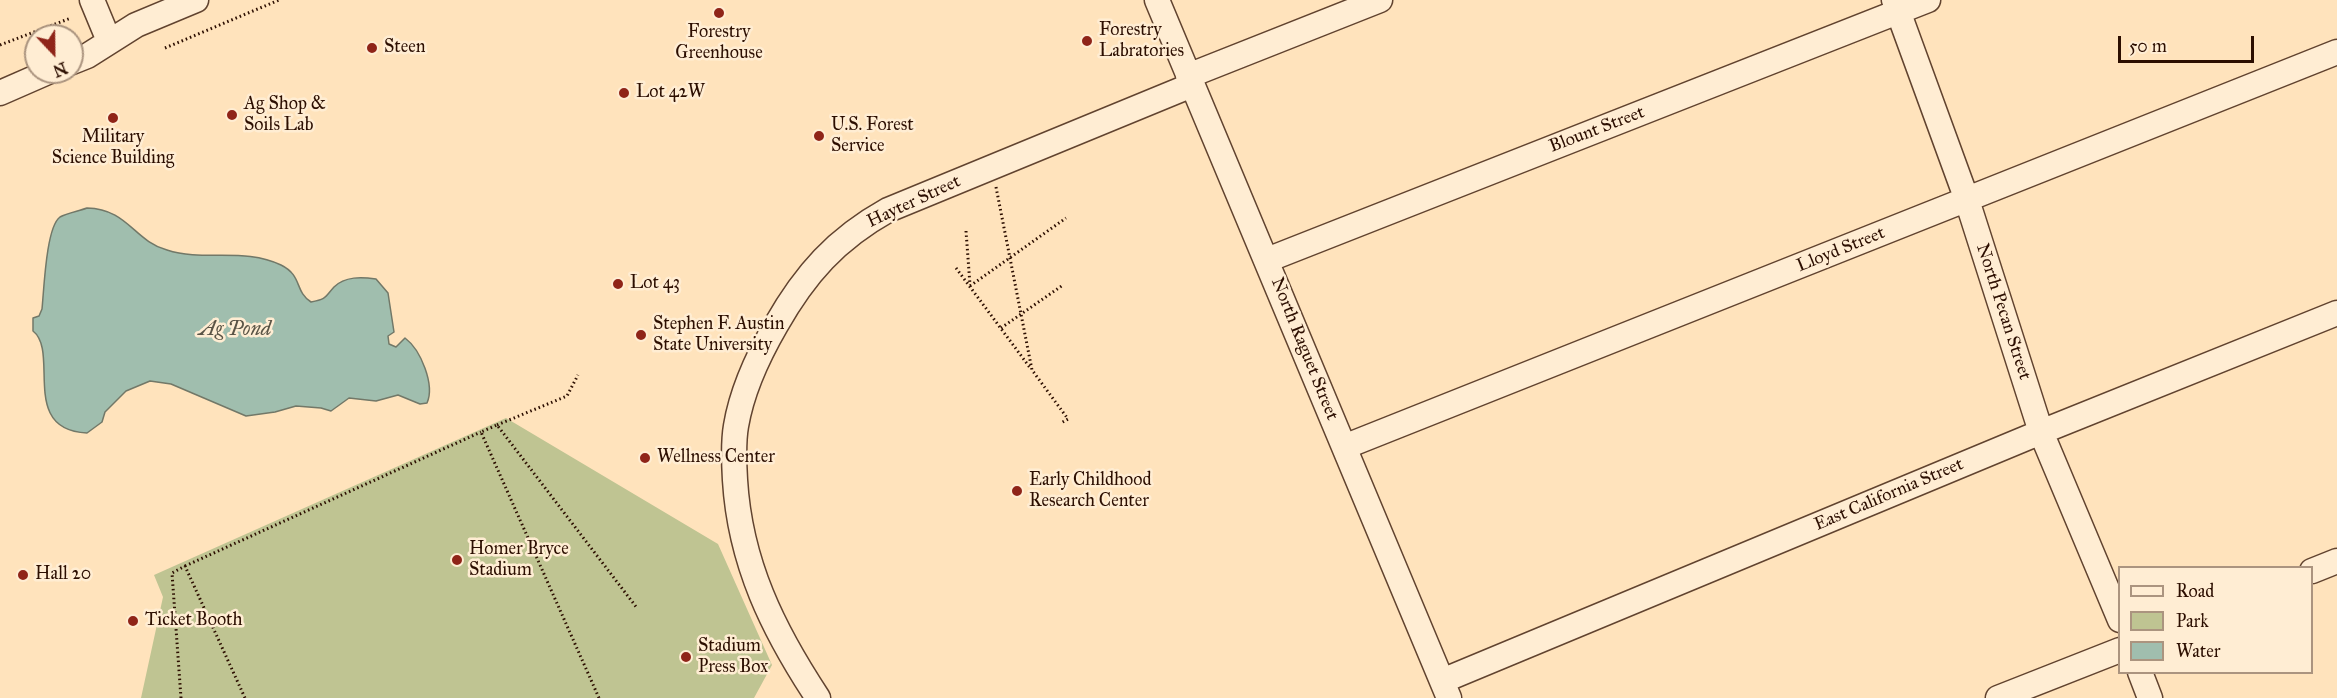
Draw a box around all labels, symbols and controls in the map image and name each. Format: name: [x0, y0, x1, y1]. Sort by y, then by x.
marker: Forestry Greenhouse: [712, 6, 726, 20]
place label: Forestry Labratories: [1099, 20, 1184, 63]
place label: Forestry Greenhouse: [675, 22, 763, 64]
north arrow: [24, 24, 84, 84]
scale bar: [2121, 24, 2258, 62]
marker: Forestry Labratories: [1080, 34, 1094, 48]
text: 50 m: [2129, 35, 2167, 57]
place label: Steen: [384, 37, 425, 59]
marker: Steen: [365, 41, 379, 55]
text: N: [50, 58, 70, 81]
place label: Lot 42W: [636, 82, 705, 104]
marker: Lot 42W: [617, 86, 631, 100]
place label: Ag Shop & Soils Lab: [244, 94, 326, 136]
street label: Blount Street: [1546, 102, 1648, 158]
marker: Ag Shop & Soils Lab: [225, 108, 239, 122]
marker: Military Science Building: [106, 111, 120, 125]
place label: U.S. Forest Service: [831, 115, 914, 158]
place label: Military Science Building: [52, 127, 174, 170]
marker: U.S. Forest Service: [812, 129, 826, 143]
street label: Hayter Street: [864, 171, 964, 233]
street label: Lloyd Street: [1794, 223, 1888, 277]
street label: North Pecan Street: [1971, 241, 2035, 383]
place label: Lot 43: [630, 273, 680, 295]
street label: North Raguet Street: [1266, 274, 1342, 424]
marker: Lot 43: [611, 277, 625, 291]
place label: Stephen F. Austin State University: [653, 314, 785, 356]
water label: Ag Pond: [199, 318, 271, 342]
marker: Stephen F. Austin State University: [634, 328, 648, 342]
place label: Wellness Center: [657, 447, 775, 469]
marker: Wellness Center: [638, 451, 652, 465]
street label: East California Street: [1811, 454, 1967, 536]
place label: Early Childhood Research Center: [1029, 470, 1152, 512]
marker: Early Childhood Research Center: [1010, 484, 1024, 498]
place label: Homer Bryce Stadium: [469, 539, 569, 582]
marker: Homer Bryce Stadium: [450, 553, 464, 567]
place label: Hall 20: [35, 564, 91, 586]
legend: [2118, 566, 2313, 674]
marker: Hall 20: [16, 568, 30, 582]
text: Road: [2176, 580, 2214, 602]
place label: Ticket Booth: [145, 610, 242, 632]
text: Park: [2176, 610, 2209, 632]
marker: Ticket Booth: [126, 614, 140, 628]
place label: Stadium Press Box: [698, 636, 768, 678]
text: Water: [2176, 640, 2220, 662]
marker: Stadium Press Box: [679, 650, 693, 664]

